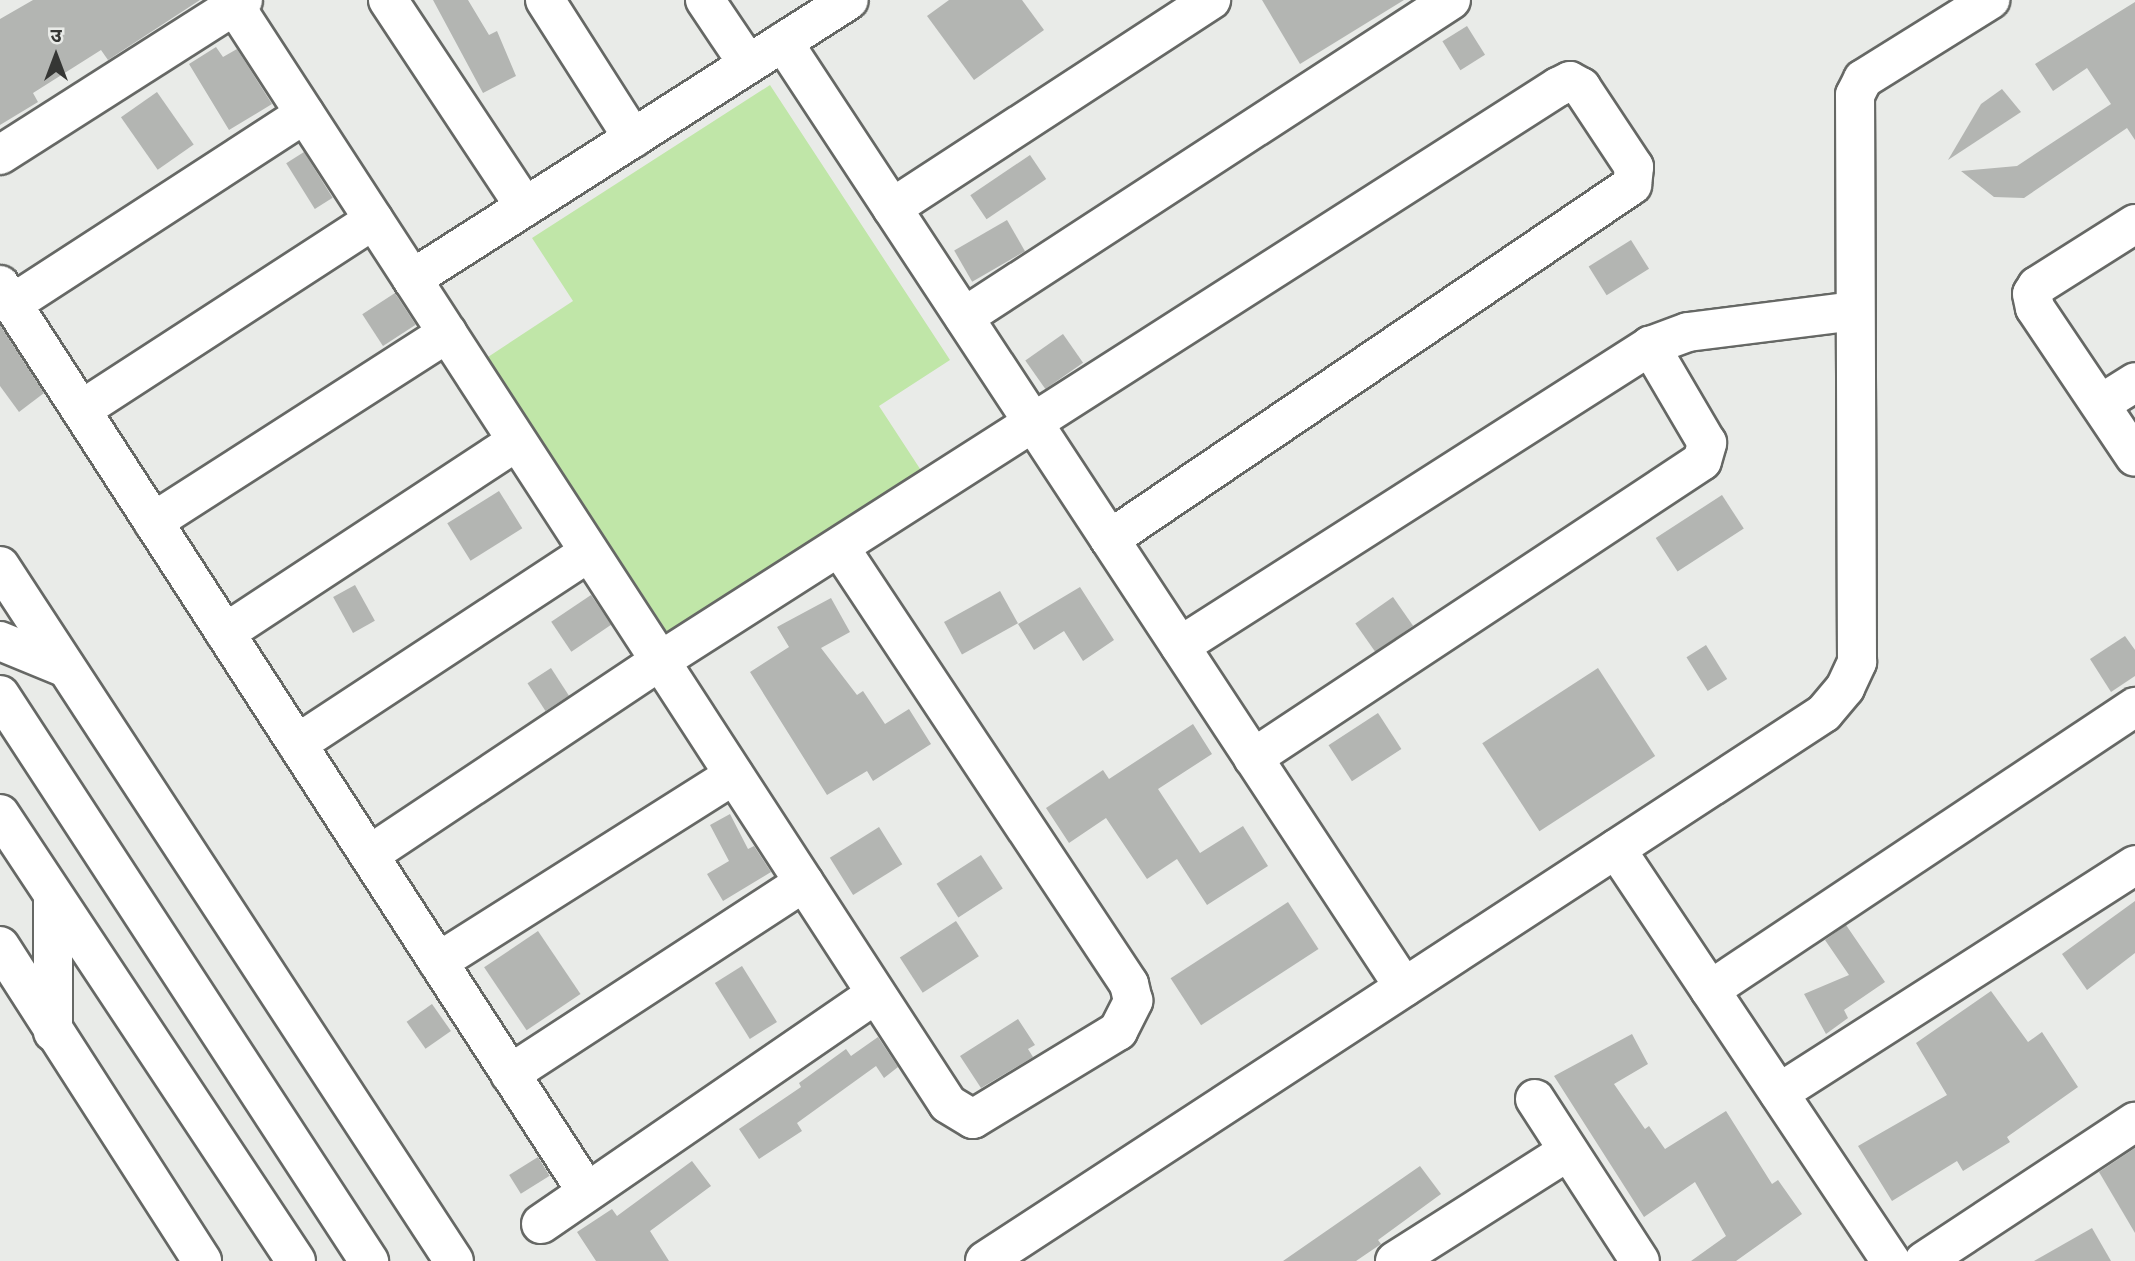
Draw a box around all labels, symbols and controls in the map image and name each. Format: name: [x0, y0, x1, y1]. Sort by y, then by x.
north arrow: [21, 21, 91, 91]
text: उ: [50, 23, 62, 46]

